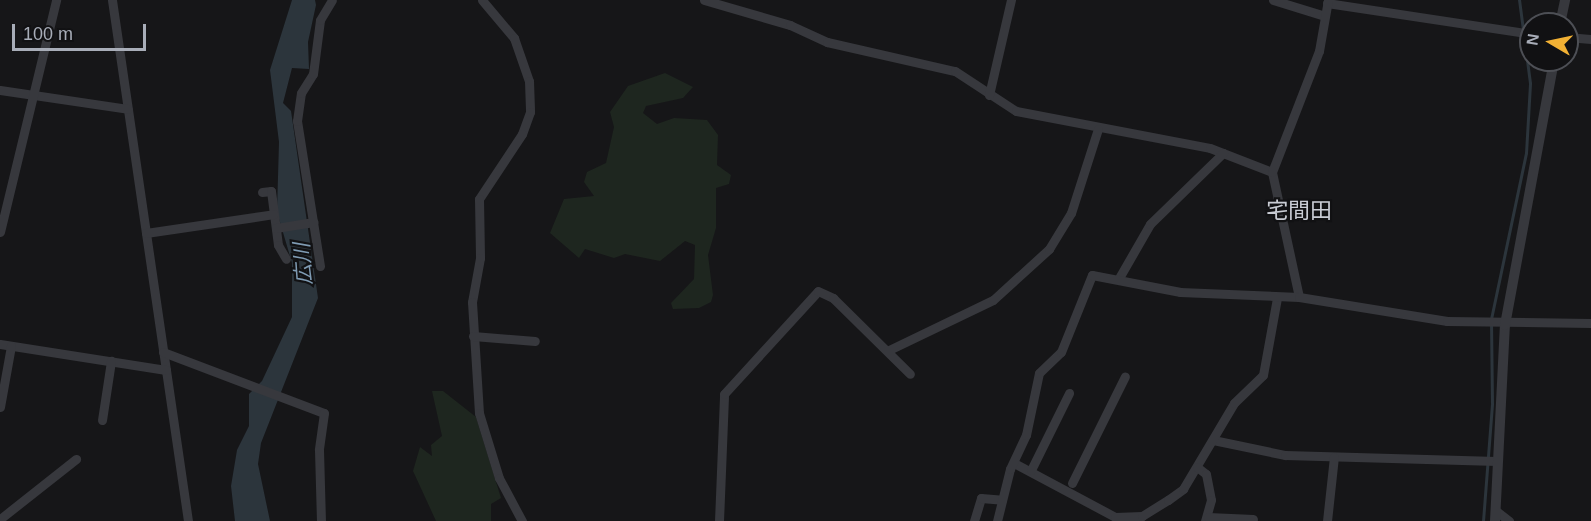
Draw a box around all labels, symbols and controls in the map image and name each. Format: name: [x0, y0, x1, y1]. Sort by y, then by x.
scale bar: [15, 12, 148, 50]
north arrow: [1519, 12, 1579, 72]
text: 100 m: [23, 24, 73, 44]
text: N: [1523, 32, 1542, 46]
district label: 宅間田: [1266, 198, 1332, 224]
water label: 広川: [289, 242, 317, 286]

